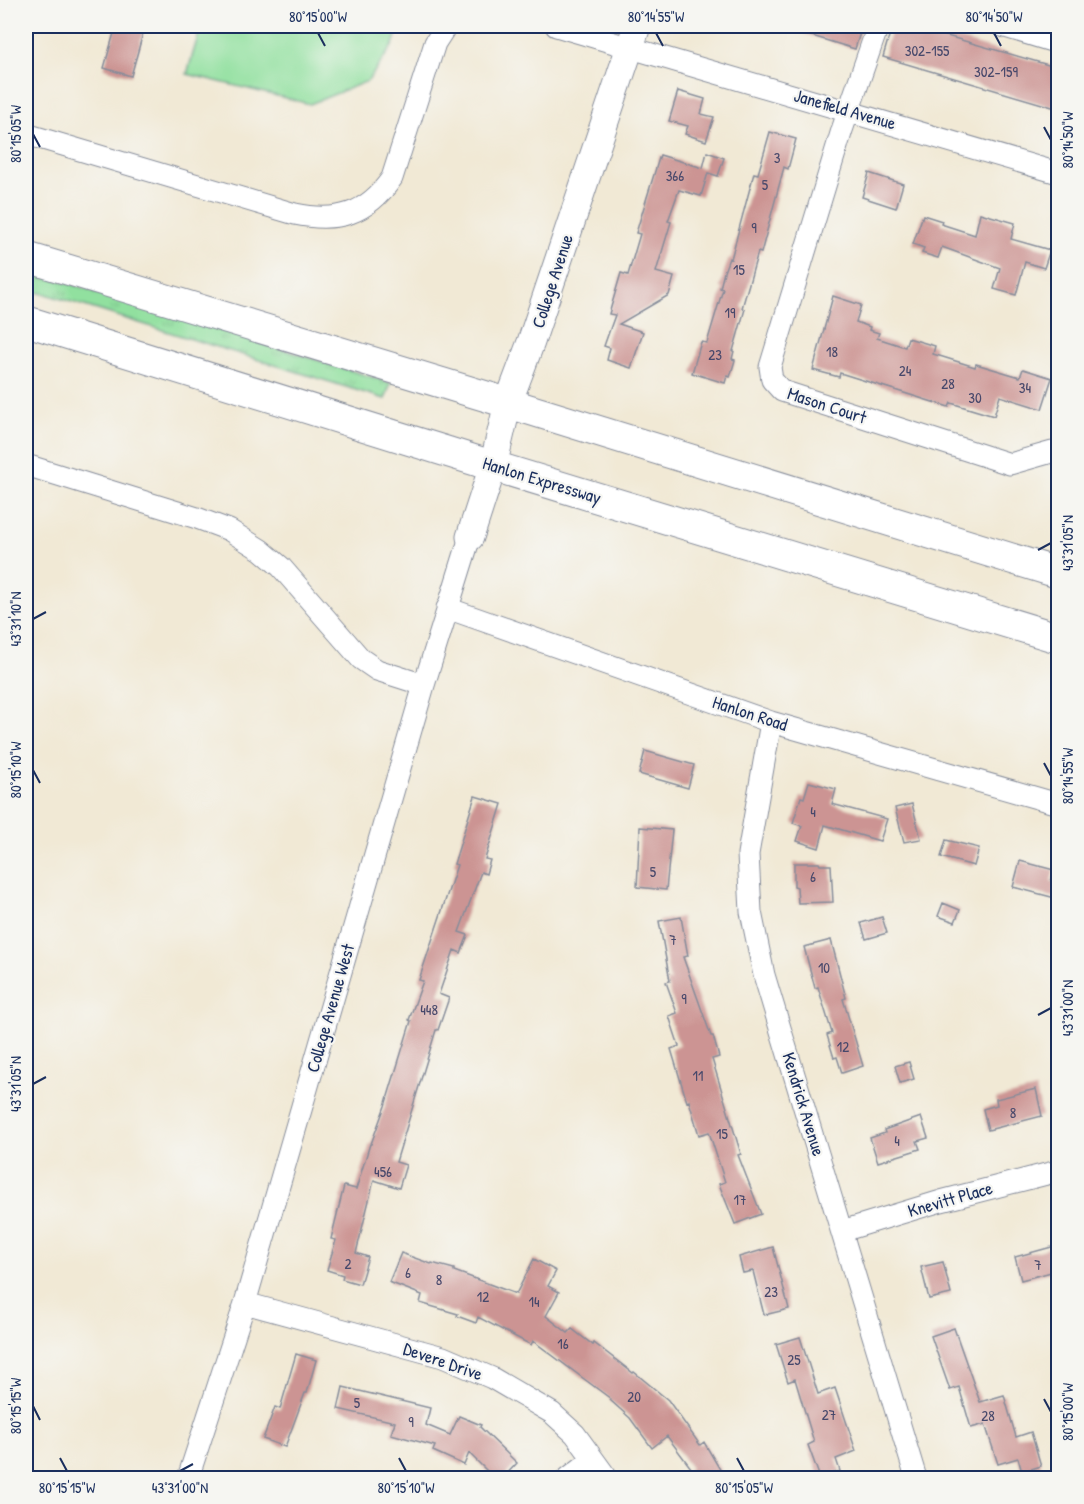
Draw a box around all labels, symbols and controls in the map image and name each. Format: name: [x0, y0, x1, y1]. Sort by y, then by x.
text: 80°15'00"W: [289, 6, 348, 27]
text: 80°14'55"W: [628, 6, 685, 27]
text: 80°14'50"W: [965, 6, 1023, 27]
house number: 302-155: [905, 40, 950, 61]
house number: 302-159: [974, 61, 1018, 82]
street label: Janefield Avenue: [791, 83, 899, 135]
text: 80°15'05"W: [5, 104, 26, 163]
text: 80°14'50"W: [1057, 111, 1078, 169]
house number: 3: [774, 147, 781, 168]
house number: 366: [666, 165, 684, 186]
house number: 5: [762, 174, 769, 195]
house number: 9: [751, 217, 757, 238]
street label: College Avenue: [525, 231, 579, 331]
house number: 15: [733, 259, 746, 280]
house number: 19: [725, 302, 736, 323]
house number: 18: [826, 341, 838, 362]
house number: 23: [708, 344, 722, 365]
house number: 24: [899, 360, 912, 381]
house number: 28: [941, 373, 955, 394]
house number: 34: [1019, 377, 1032, 398]
street label: Mason Court: [784, 380, 870, 430]
house number: 30: [968, 387, 982, 408]
street label: Hanlon Expressway: [480, 450, 605, 510]
text: 43°31'05"N: [1057, 515, 1078, 571]
text: 43°31'10"N: [5, 591, 26, 647]
street label: Hanlon Road: [709, 689, 791, 737]
text: 80°15'10"W: [5, 741, 26, 798]
text: 80°14'55"W: [1057, 747, 1078, 804]
house number: 4: [810, 801, 816, 822]
house number: 5: [650, 861, 657, 882]
house number: 6: [810, 866, 816, 887]
house number: 7: [669, 929, 677, 950]
street label: College Avenue West: [300, 940, 361, 1075]
house number: 10: [818, 957, 830, 978]
text: 43°31'00"N: [1057, 980, 1078, 1036]
house number: 9: [681, 988, 687, 1009]
house number: 448: [420, 999, 438, 1020]
house number: 12: [837, 1036, 849, 1057]
street label: Kendrick Avenue: [776, 1049, 832, 1159]
text: 43°31'05"N: [5, 1056, 26, 1112]
house number: 11: [693, 1065, 703, 1086]
house number: 8: [1010, 1102, 1016, 1123]
house number: 15: [716, 1123, 729, 1144]
house number: 4: [894, 1130, 900, 1151]
house number: 456: [374, 1161, 392, 1182]
street label: Knevitt Place: [905, 1175, 995, 1223]
house number: 17: [734, 1189, 746, 1210]
house number: 2: [344, 1253, 352, 1274]
house number: 7: [1034, 1254, 1042, 1275]
house number: 6: [405, 1262, 411, 1283]
house number: 8: [436, 1269, 442, 1290]
house number: 23: [764, 1281, 778, 1302]
house number: 12: [477, 1286, 489, 1307]
house number: 14: [528, 1291, 540, 1312]
house number: 16: [557, 1333, 569, 1354]
street label: Devere Drive: [400, 1336, 486, 1386]
house number: 25: [787, 1349, 801, 1370]
text: 80°15'15"W: [5, 1377, 26, 1434]
text: 80°15'00"W: [1057, 1382, 1078, 1441]
house number: 20: [627, 1386, 641, 1407]
house number: 5: [354, 1392, 361, 1413]
house number: 27: [822, 1404, 836, 1425]
house number: 28: [981, 1405, 995, 1426]
house number: 9: [408, 1411, 414, 1432]
text: 80°15'15"W: [39, 1477, 96, 1498]
text: 43°31'00"N: [152, 1477, 208, 1498]
text: 80°15'10"W: [378, 1477, 435, 1498]
text: 80°15'05"W: [715, 1477, 774, 1498]

